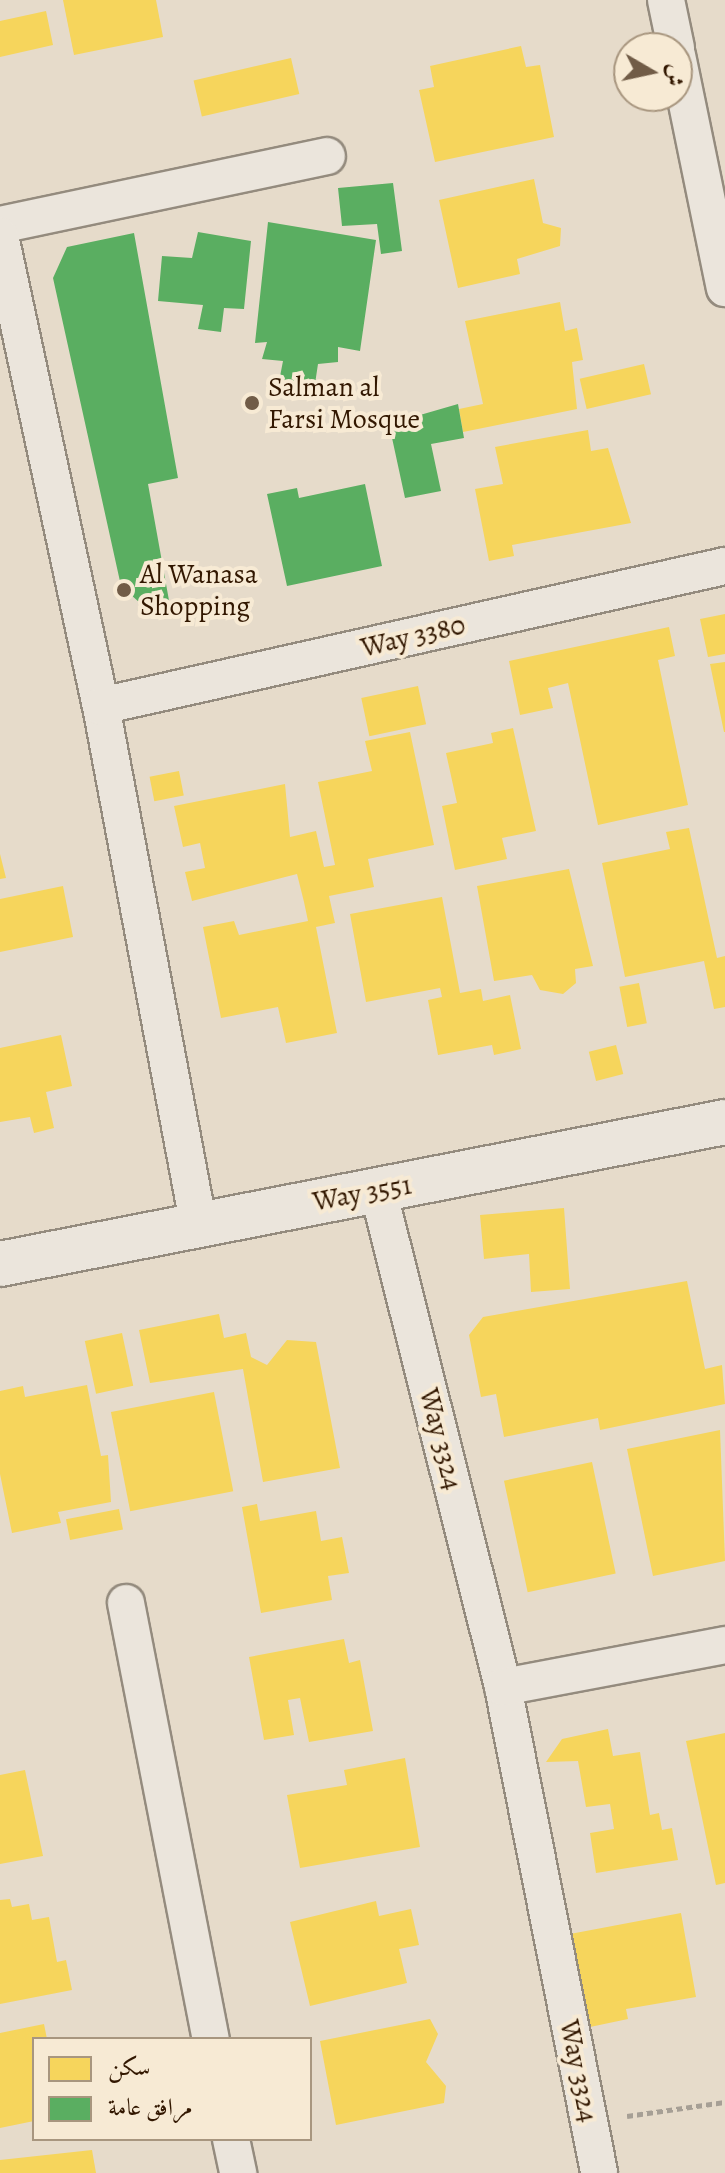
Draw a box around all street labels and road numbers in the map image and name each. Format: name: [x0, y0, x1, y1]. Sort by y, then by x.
street label: Way 3380: [357, 608, 469, 664]
street label: Way 3551: [310, 1168, 414, 1218]
street label: Way 3324: [412, 1385, 470, 1493]
street label: Way 3324: [553, 2017, 605, 2125]

